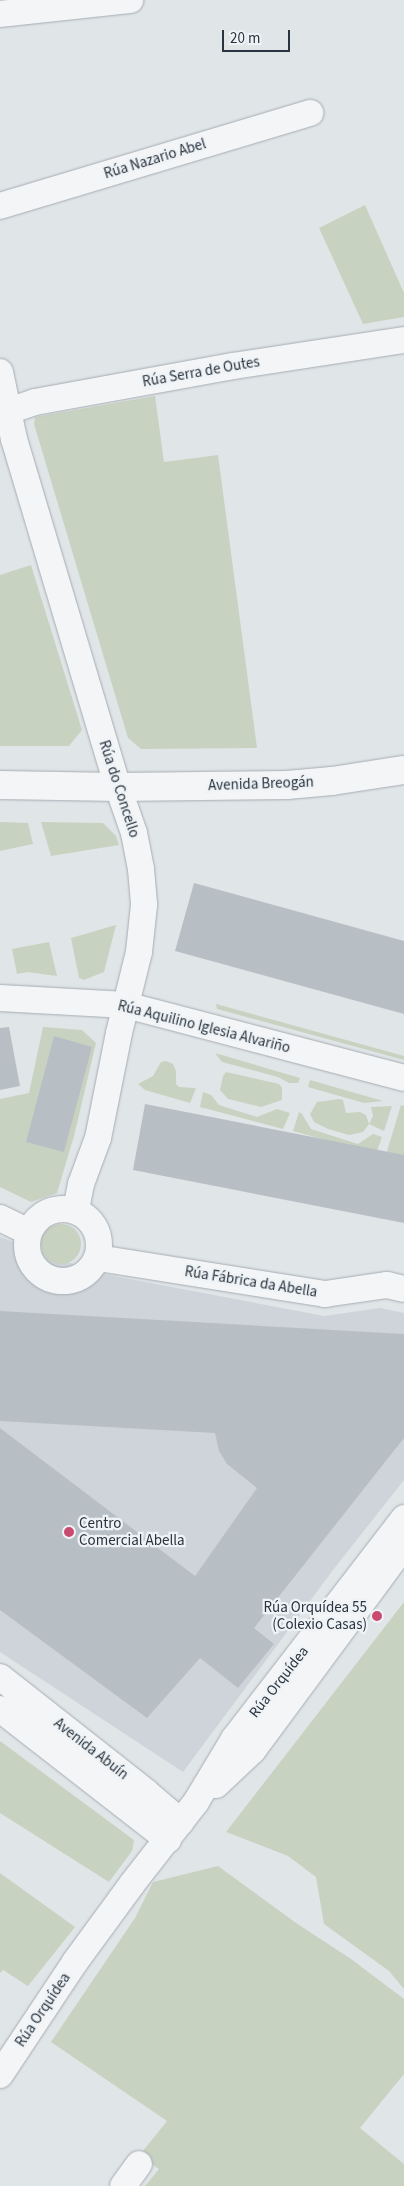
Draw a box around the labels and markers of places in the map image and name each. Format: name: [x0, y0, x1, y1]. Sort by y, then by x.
place label: Centro Comercial Abella: [79, 1514, 185, 1549]
marker: Centro Comercial Abella: [63, 1526, 75, 1538]
place label: Rúa Orquídea 55 (Colexio Casas): [264, 1598, 367, 1633]
marker: Rúa Orquídea 55 (Colexio Casas): [371, 1610, 383, 1622]

